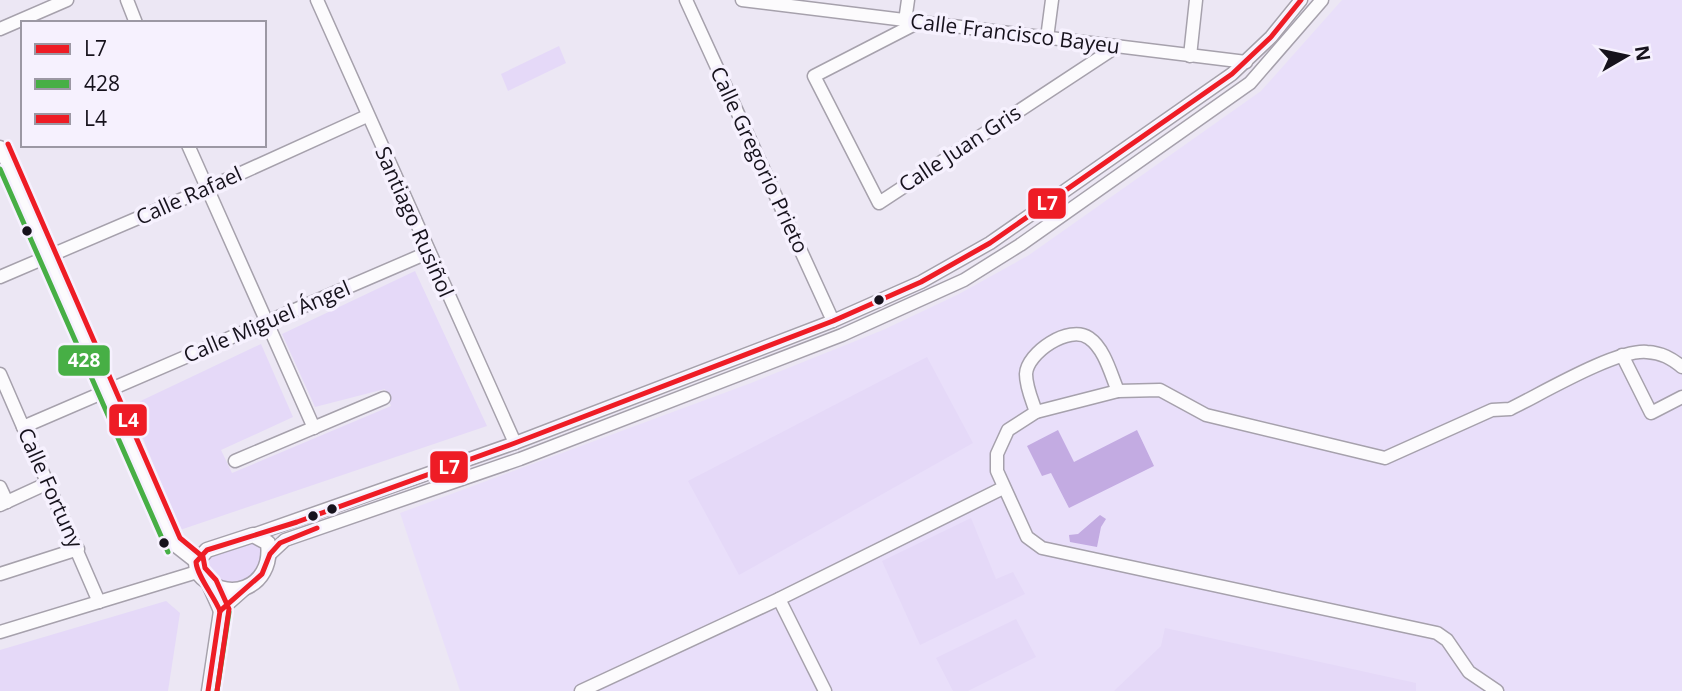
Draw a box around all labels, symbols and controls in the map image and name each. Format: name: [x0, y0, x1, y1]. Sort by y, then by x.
street label: Calle Francisco Bayeu: [909, 6, 1121, 60]
legend: [21, 21, 266, 147]
north arrow: [1591, 21, 1661, 91]
text: L7: [84, 34, 107, 62]
text: N: [1629, 44, 1657, 63]
street label: Calle Gregorio Prieto: [704, 62, 815, 257]
text: 428: [84, 69, 120, 97]
street label: Calle Juan Gris: [893, 98, 1026, 198]
text: L4: [84, 104, 107, 132]
street label: Santiago Rusiñol: [369, 142, 461, 301]
street label: Calle Rafael: [131, 159, 246, 231]
line badge: L7: [1027, 187, 1067, 220]
text: L7: [1036, 190, 1058, 216]
unlabelled marker: [20, 224, 34, 238]
street label: Calle Miguel Ángel: [179, 273, 354, 369]
unlabelled marker: [872, 293, 886, 307]
line badge: 428: [57, 344, 111, 377]
text: 428: [68, 347, 100, 373]
line badge: L4: [108, 403, 148, 437]
text: L4: [117, 407, 139, 433]
street label: Calle Fortuny: [12, 423, 90, 552]
line badge: L7: [429, 450, 469, 484]
text: L7: [438, 454, 460, 480]
unlabelled marker: [325, 502, 339, 516]
unlabelled marker: [306, 509, 320, 523]
unlabelled marker: [157, 536, 171, 550]

